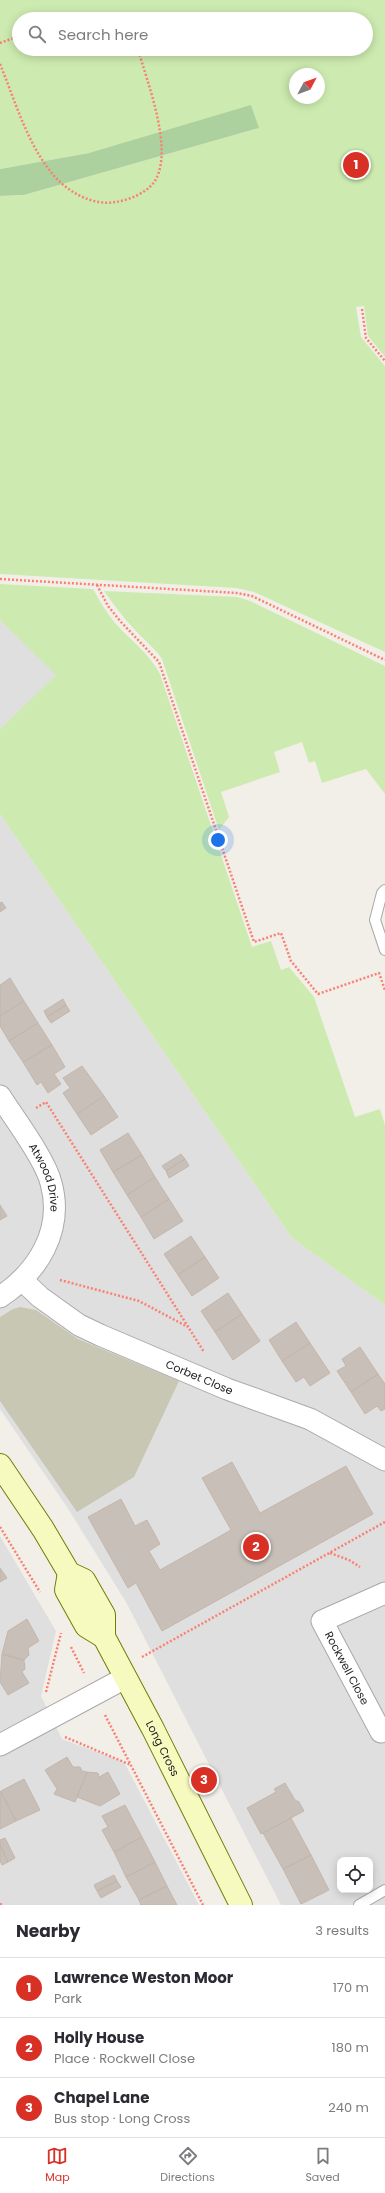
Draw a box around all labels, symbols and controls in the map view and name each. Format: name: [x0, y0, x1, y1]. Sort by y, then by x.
search box: [12, 12, 373, 56]
icon: search: [26, 23, 48, 45]
text: Search here: [58, 24, 148, 45]
north arrow: [289, 68, 325, 104]
pin: 1: [343, 150, 369, 180]
your location: [208, 830, 228, 850]
street label: Atwood Drive: [25, 1140, 62, 1212]
street label: Corbet Close: [163, 1356, 235, 1399]
pin: 2: [243, 1532, 269, 1562]
street label: Rockwell Close: [321, 1628, 373, 1708]
street label: Long Cross: [142, 1718, 183, 1779]
pin: 3: [191, 1765, 217, 1795]
map controls: [337, 1857, 373, 1893]
button: locate: [337, 1857, 373, 1893]
text: Nearby: [16, 1919, 80, 1943]
text: 3 results: [315, 1921, 369, 1940]
text: Lawrence Weston Moor: [54, 1967, 233, 1988]
text: 1: [27, 1978, 31, 1997]
text: 170 m: [333, 1978, 369, 1997]
text: Park: [54, 1989, 82, 2008]
text: Holly House: [54, 2027, 144, 2048]
text: 2: [25, 2038, 33, 2057]
text: 180 m: [332, 2038, 369, 2057]
text: Place · Rockwell Close: [54, 2049, 195, 2068]
text: Chapel Lane: [54, 2087, 149, 2108]
text: 3: [25, 2098, 33, 2117]
text: 240 m: [328, 2098, 369, 2117]
text: Bus stop · Long Cross: [54, 2109, 190, 2128]
tab: Map: [45, 2145, 70, 2186]
tab: Directions: [160, 2145, 215, 2186]
tab: Saved: [305, 2145, 340, 2186]

